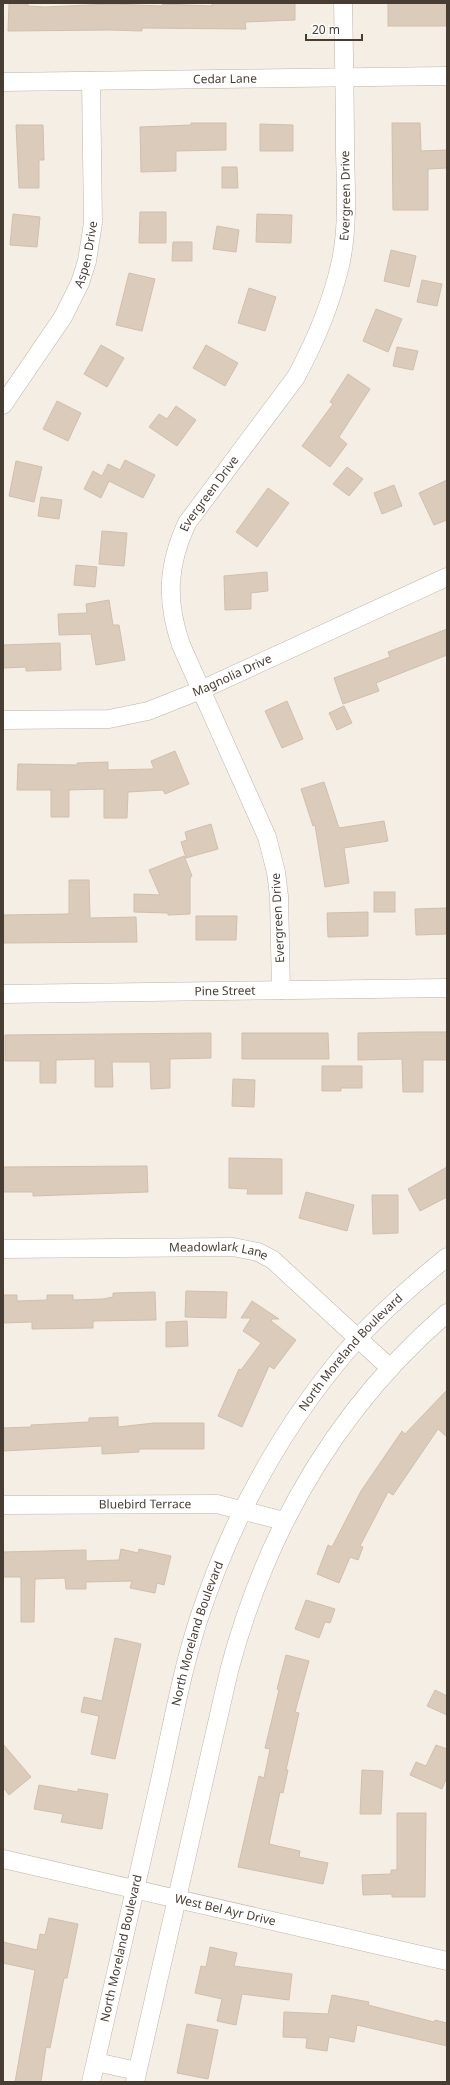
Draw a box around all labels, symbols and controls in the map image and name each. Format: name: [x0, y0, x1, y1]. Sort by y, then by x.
scale bar: [306, 16, 362, 42]
text: 20 m: [312, 21, 340, 38]
street label: Cedar Lane: [193, 70, 257, 87]
street label: Evergreen Drive: [335, 150, 354, 242]
street label: Aspen Drive: [70, 220, 101, 291]
street label: Evergreen Drive: [175, 452, 242, 534]
street label: Magnolia Drive: [190, 650, 274, 701]
street label: Evergreen Drive: [267, 872, 288, 964]
street label: Pine Street: [194, 982, 256, 999]
street label: Meadowlark Lane: [169, 1238, 272, 1264]
street label: North Moreland Boulevard: [294, 1290, 406, 1414]
street label: Bluebird Terrace: [99, 1495, 191, 1513]
street label: North Moreland Boulevard: [167, 1558, 227, 1708]
street label: North Moreland Boulevard: [96, 1873, 146, 2024]
street label: West Bel Ayr Drive: [173, 1890, 278, 1929]

